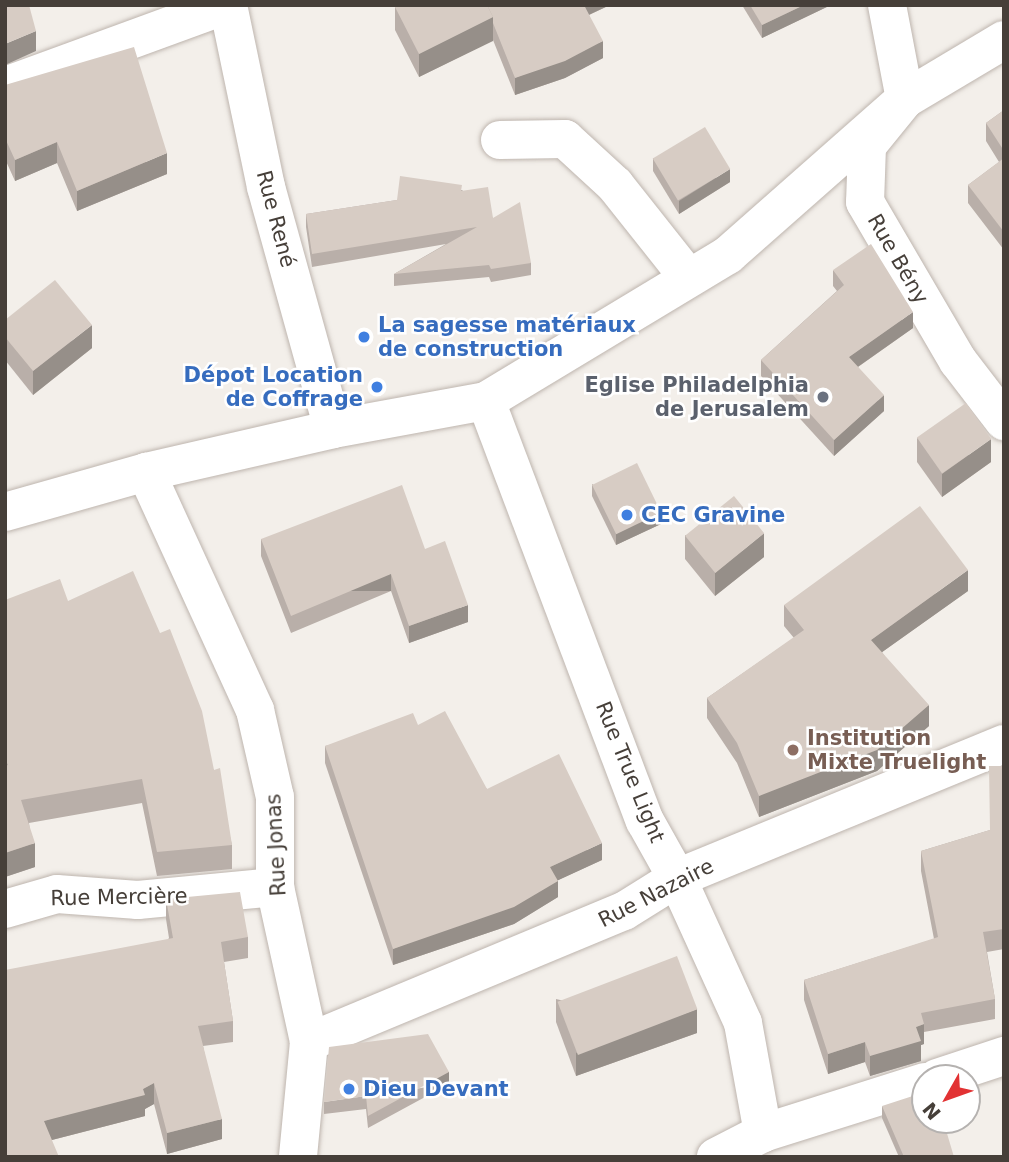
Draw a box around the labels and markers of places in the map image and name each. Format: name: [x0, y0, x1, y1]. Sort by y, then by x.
place label: La sagesse matériaux de construction: [378, 312, 636, 362]
marker: La sagesse matériaux de construction: [356, 329, 372, 345]
place label: Dépot Location de Coffrage: [183, 362, 363, 412]
place label: Eglise Philadelphia de Jerusalem: [584, 372, 809, 422]
marker: Dépot Location de Coffrage: [369, 379, 385, 395]
marker: Eglise Philadelphia de Jerusalem: [815, 389, 831, 405]
place label: CEC Gravine: [641, 502, 785, 528]
marker: CEC Gravine: [619, 507, 635, 523]
place label: Institution Mixte Truelight: [807, 725, 986, 775]
marker: Institution Mixte Truelight: [785, 742, 801, 758]
place label: Dieu Devant: [363, 1076, 509, 1102]
marker: Dieu Devant: [341, 1081, 357, 1097]

